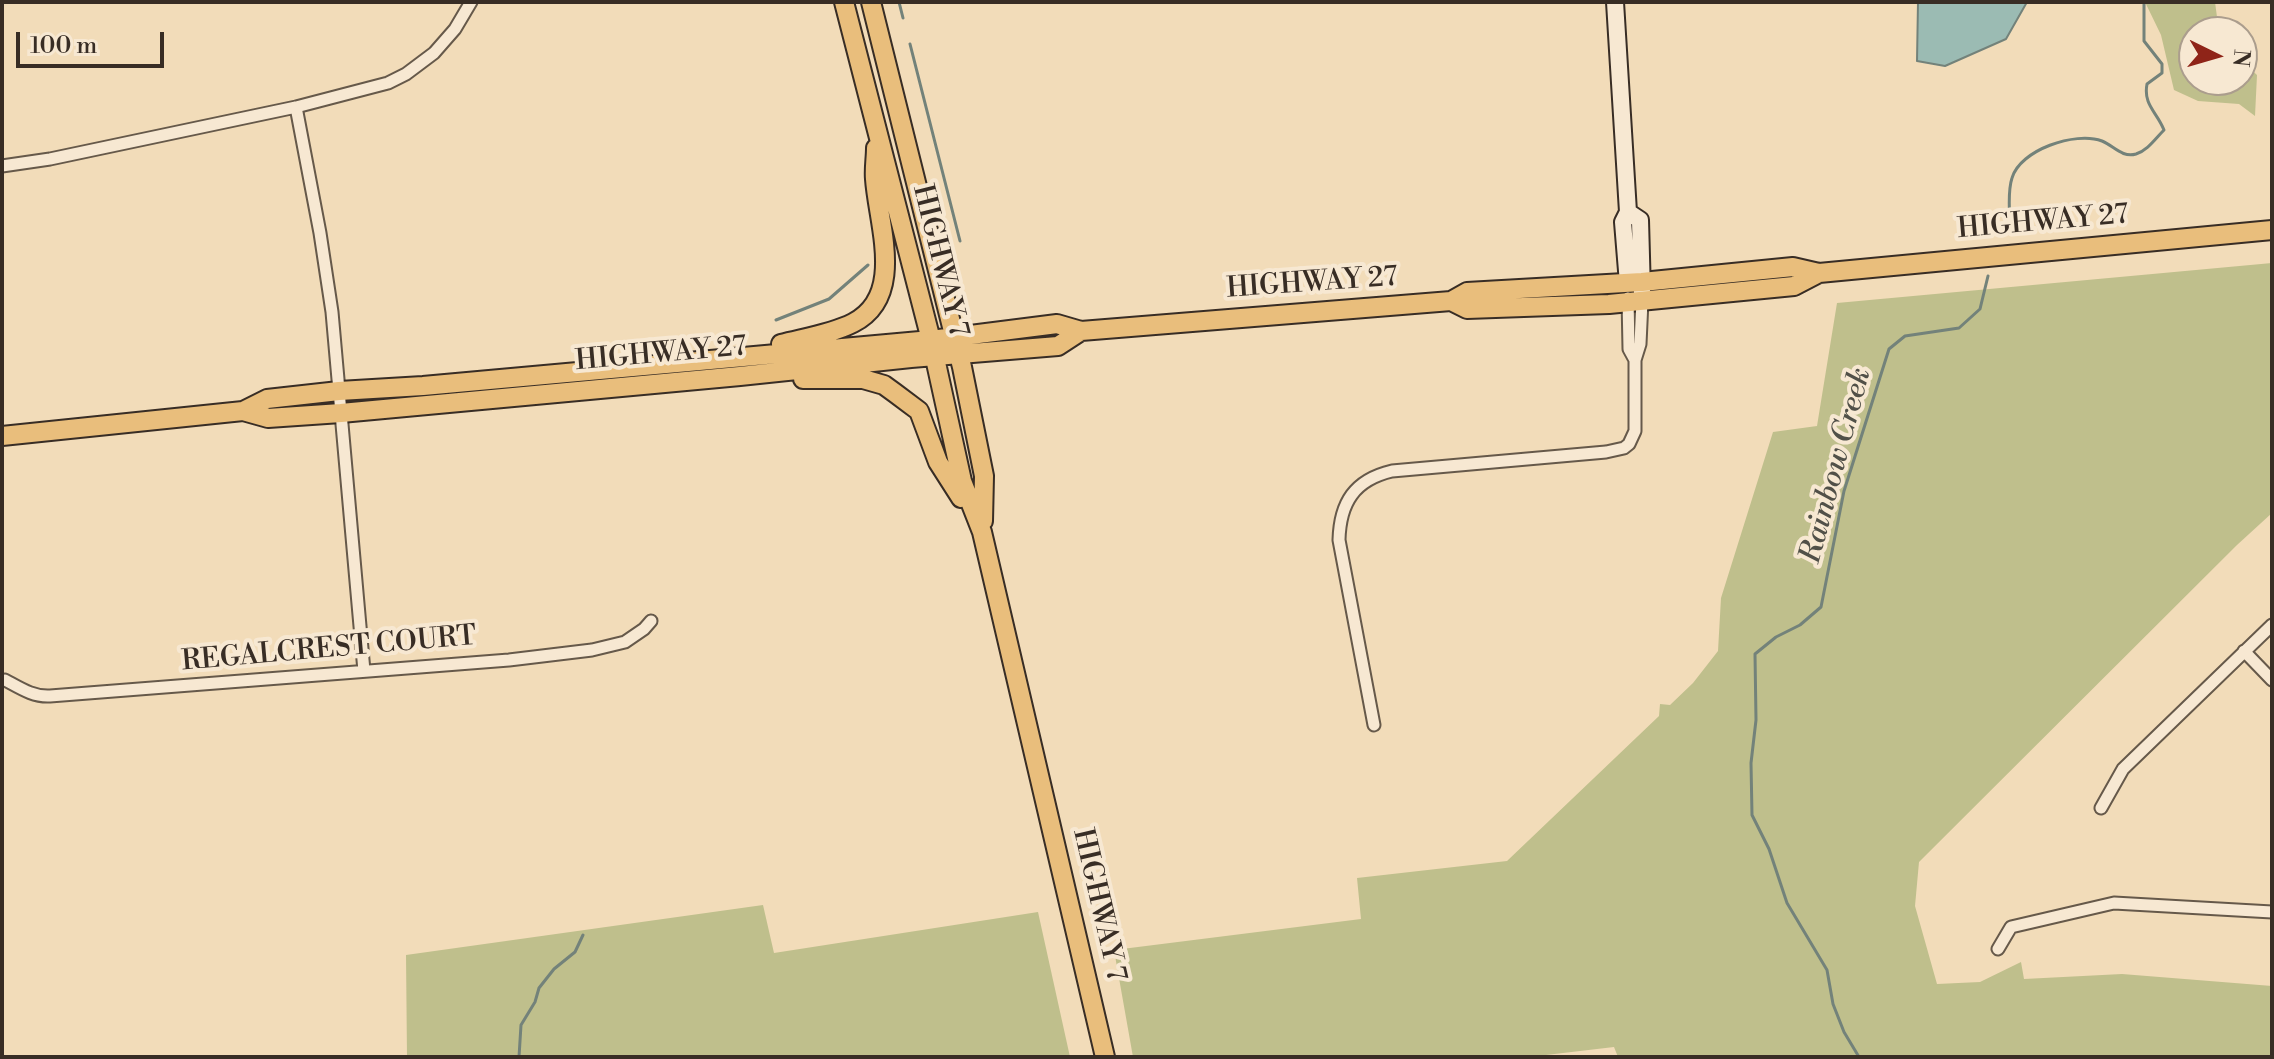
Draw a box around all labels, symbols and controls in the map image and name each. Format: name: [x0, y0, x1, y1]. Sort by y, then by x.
scale bar: [20, 16, 168, 66]
north arrow: [2178, 16, 2258, 96]
text: 100 m: [30, 31, 97, 61]
text: N: [2226, 48, 2255, 68]
street label: HIGHWAY 7: [904, 181, 974, 341]
street label: HIGHWAY 27: [1956, 199, 2130, 247]
street label: HIGHWAY 27: [1225, 261, 1399, 307]
street label: HIGHWAY 27: [574, 331, 748, 379]
water label: Rainbow Creek: [1794, 364, 1880, 568]
street label: REGALCREST COURT: [180, 620, 478, 680]
street label: HIGHWAY 7: [1064, 825, 1132, 985]

